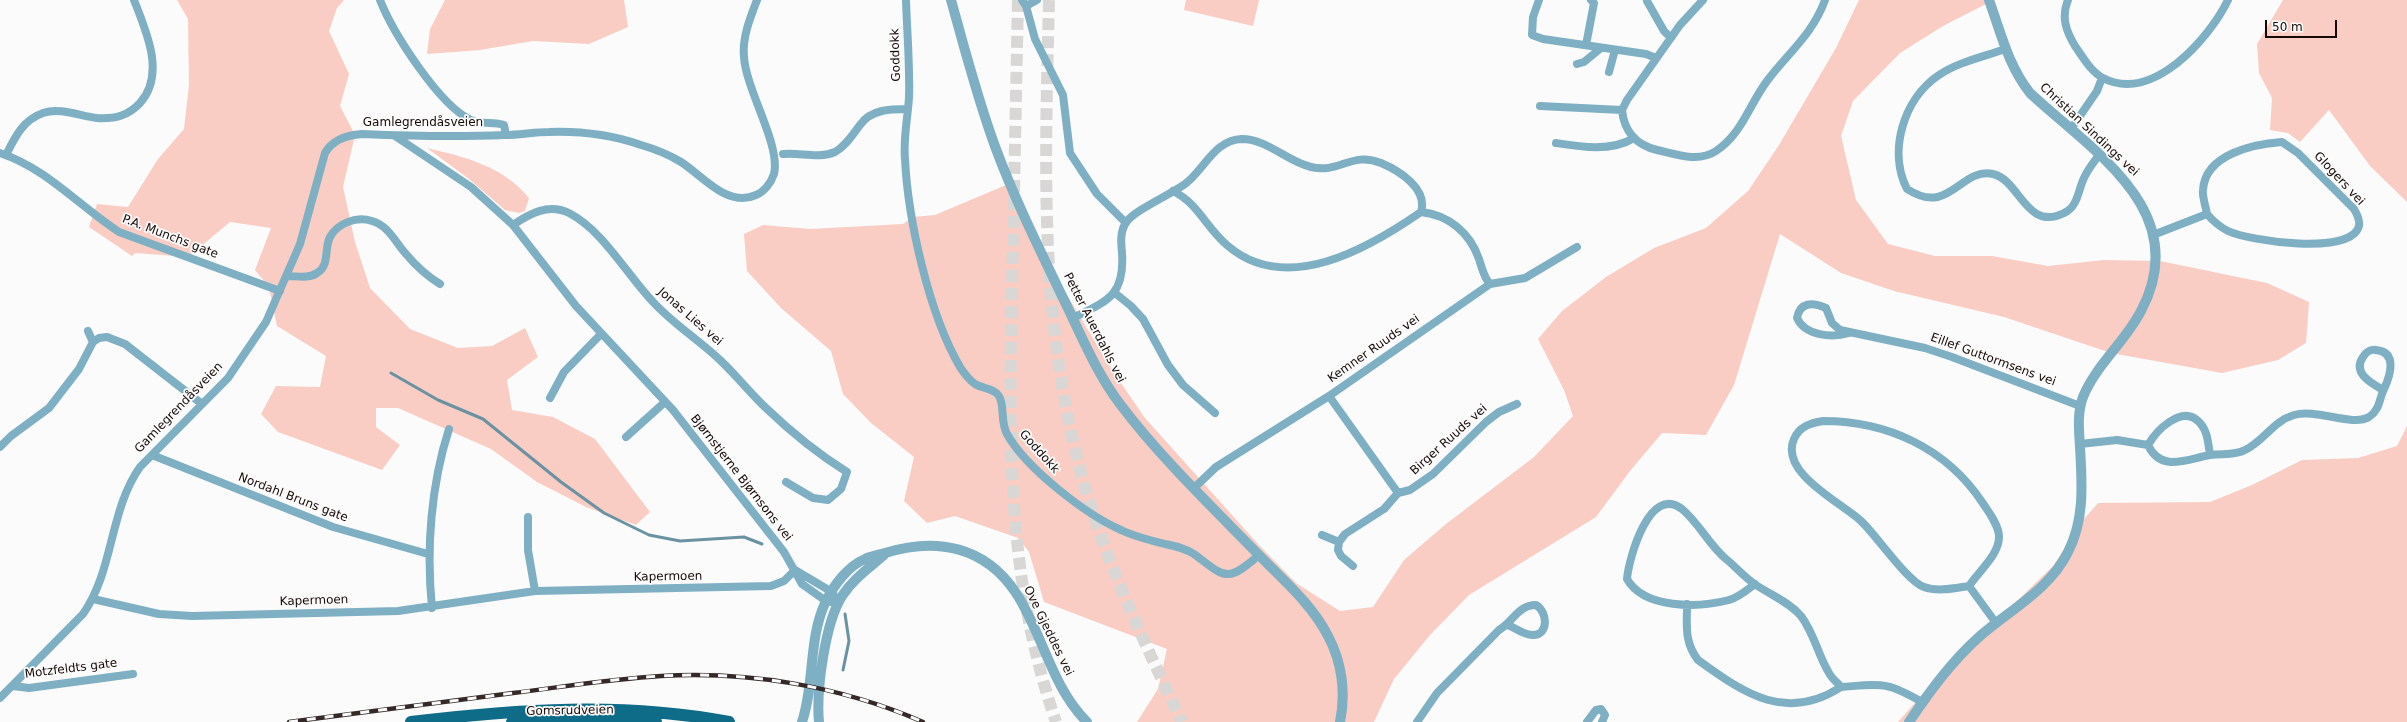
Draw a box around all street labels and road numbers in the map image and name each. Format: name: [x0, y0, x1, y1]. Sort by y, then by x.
street label: Goddokk: [888, 28, 904, 82]
street label: Christian Sindings vei: [2037, 80, 2141, 180]
street label: Gamlegrendåsveien: [363, 116, 483, 130]
street label: Glogers vei: [2311, 149, 2367, 209]
street label: P.A. Munchs gate: [120, 212, 220, 262]
street label: Petter Auerdahls vei: [1060, 271, 1128, 385]
street label: Jonas Lies vei: [655, 285, 725, 349]
street label: Kemner Ruuds vei: [1325, 312, 1423, 386]
street label: Eillef Guttormsens vei: [1928, 331, 2058, 389]
street label: Gamlegrendåsveien: [132, 360, 226, 456]
street label: Birger Ruuds vei: [1408, 402, 1490, 478]
street label: Bjørnstjerne Bjørnsons vei: [687, 412, 795, 544]
street label: Goddokk: [1016, 427, 1062, 477]
street label: Nordahl Bruns gate: [236, 470, 350, 526]
street label: Kapermoen: [634, 569, 702, 585]
street label: Ove Gjeddes vei: [1020, 584, 1076, 678]
street label: Kapermoen: [279, 593, 349, 609]
street label: Motzfeldts gate: [24, 656, 118, 682]
street label: Gomsrudveien: [526, 703, 614, 719]

